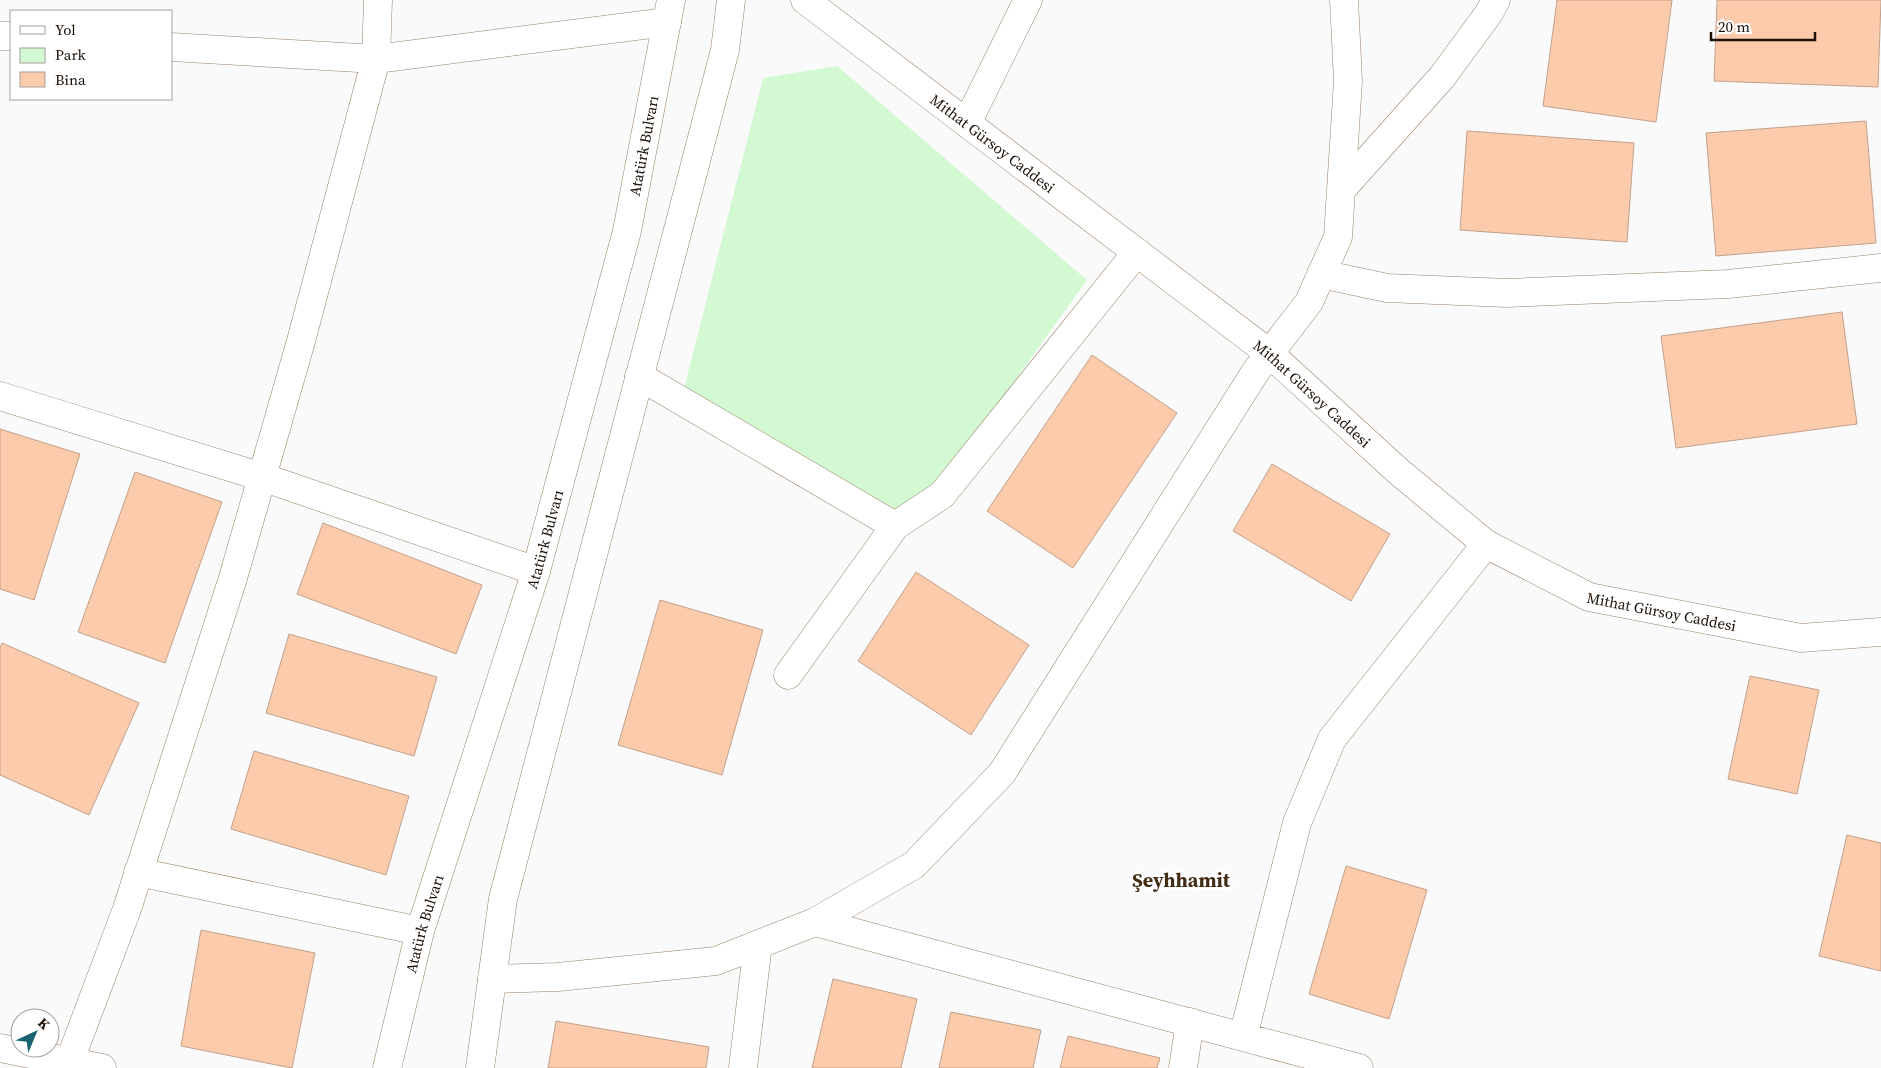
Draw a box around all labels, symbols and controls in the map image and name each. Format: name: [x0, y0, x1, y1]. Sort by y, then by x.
legend: [10, 10, 172, 100]
scale bar: [1711, 10, 1815, 42]
text: 20 m: [1718, 16, 1750, 37]
text: Yol: [55, 19, 76, 40]
text: Park: [55, 44, 87, 65]
text: Bina: [55, 69, 86, 90]
street label: Mithat Gürsoy Caddesi: [926, 89, 1060, 197]
street label: Atatürk Bulvarı: [623, 94, 663, 198]
street label: Mithat Gürsoy Caddesi: [1249, 334, 1376, 452]
street label: Atatürk Bulvarı: [520, 487, 568, 591]
street label: Mithat Gürsoy Caddesi: [1585, 586, 1738, 636]
district label: Şeyhhamit: [1132, 866, 1231, 894]
street label: Atatürk Bulvarı: [400, 872, 448, 975]
north arrow: [10, 1008, 60, 1058]
text: K: [34, 1013, 55, 1034]

